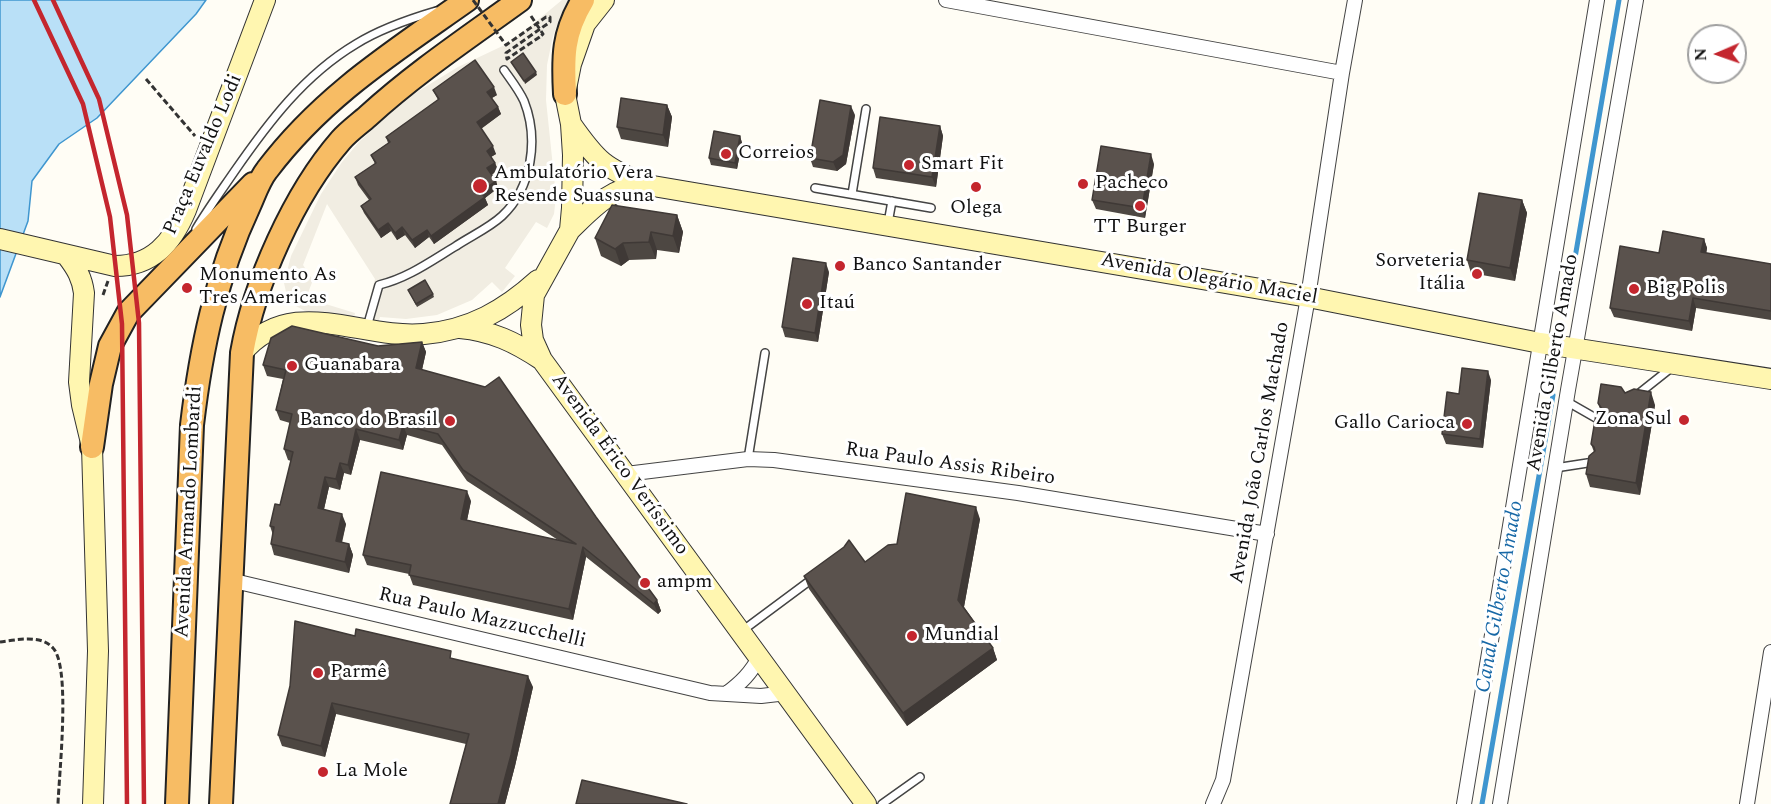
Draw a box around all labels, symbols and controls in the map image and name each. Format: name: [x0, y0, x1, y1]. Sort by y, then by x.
north arrow: [1687, 24, 1747, 84]
text: N: [1689, 48, 1713, 62]
street label: Praça Euvaldo Lodi: [159, 71, 249, 239]
place label: Correios: [738, 142, 815, 166]
marker: Correios: [719, 147, 733, 161]
place label: Smart Fit: [921, 153, 1004, 177]
marker: Smart Fit: [902, 158, 916, 172]
place label: Ambulatório Vera Resende Suassuna: [494, 162, 654, 209]
place label: Pacheco: [1095, 172, 1168, 196]
marker: Ambulatório Vera Resende Suassuna: [471, 177, 489, 195]
marker: Pacheco: [1076, 177, 1090, 191]
marker: Olega: [969, 180, 983, 194]
place label: Olega: [950, 197, 1002, 221]
marker: TT Burger: [1133, 199, 1147, 213]
place label: TT Burger: [1094, 216, 1186, 240]
street label: Avenida Olegário Maciel: [1099, 249, 1319, 311]
place label: Sorveteria Itália: [1375, 250, 1465, 297]
street label: Avenida Gilberto Amado: [1523, 252, 1585, 474]
place label: Banco Santander: [852, 254, 1002, 278]
marker: Banco Santander: [833, 259, 847, 273]
place label: Monumento As Tres Americas: [199, 264, 337, 311]
marker: Sorveteria Itália: [1470, 267, 1484, 281]
place label: Big Polis: [1646, 277, 1725, 301]
marker: Monumento As Tres Americas: [180, 281, 194, 295]
marker: Big Polis: [1627, 282, 1641, 296]
place label: Itaú: [819, 292, 855, 316]
marker: Itaú: [800, 297, 814, 311]
street label: Avenida João Carlos Machado: [1226, 320, 1296, 586]
place label: Guanabara: [304, 354, 401, 378]
marker: Guanabara: [285, 359, 299, 373]
street label: Avenida Érico Veríssimo: [545, 369, 693, 561]
street label: Avenida Armando Lombardi: [171, 385, 209, 639]
place label: Zona Sul: [1595, 408, 1672, 432]
place label: Banco do Brasil: [299, 409, 438, 433]
place label: Gallo Carioca: [1334, 412, 1455, 436]
marker: Zona Sul: [1677, 413, 1691, 427]
marker: Banco do Brasil: [443, 414, 457, 428]
marker: Gallo Carioca: [1460, 417, 1474, 431]
street label: Rua Paulo Assis Ribeiro: [844, 438, 1056, 492]
water label: Canal Gilberto Amado: [1472, 499, 1530, 695]
place label: ampm: [657, 571, 713, 595]
marker: ampm: [638, 576, 652, 590]
street label: Rua Paulo Mazzucchelli: [376, 583, 588, 655]
place label: Mundial: [924, 624, 999, 648]
marker: Mundial: [905, 629, 919, 643]
place label: Parmê: [330, 661, 387, 685]
marker: Parmê: [311, 666, 325, 680]
place label: La Mole: [335, 760, 408, 784]
marker: La Mole: [316, 765, 330, 779]

